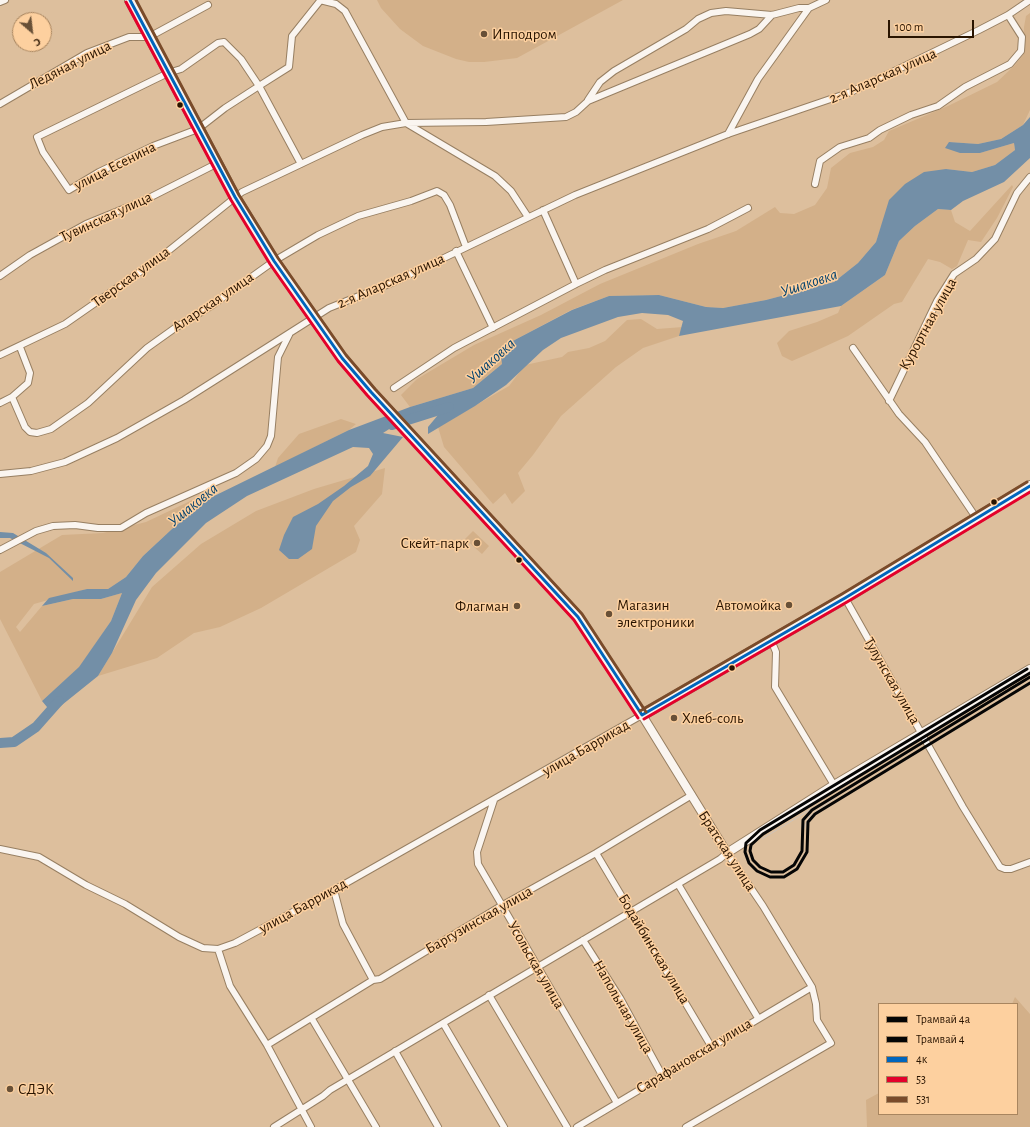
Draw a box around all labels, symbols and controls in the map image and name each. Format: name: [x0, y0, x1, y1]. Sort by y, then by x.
north arrow: [12, 12, 52, 52]
scale bar: [890, 12, 976, 38]
text: 100 m: [895, 21, 923, 33]
place label: Ипподром: [492, 25, 557, 43]
marker: Ипподром: [479, 29, 489, 39]
text: С: [32, 36, 43, 48]
street label: Ледяная улица: [26, 37, 114, 93]
street label: 2-я Аларская улица: [827, 44, 939, 108]
unlabelled marker: [175, 100, 185, 110]
street label: улица Есенина: [71, 138, 159, 194]
street label: Тувинская улица: [57, 188, 155, 246]
street label: Тверская улица: [89, 243, 173, 311]
street label: 2-я Аларская улица: [335, 249, 447, 313]
water label: Ушаковка: [778, 265, 840, 301]
street label: Аларская улица: [169, 268, 257, 336]
street label: Курортная улица: [895, 275, 961, 373]
water label: Ушаковка: [463, 334, 519, 388]
water label: Ушаковка: [164, 479, 222, 531]
unlabelled marker: [989, 497, 999, 507]
place label: Скейт-парк: [401, 534, 469, 552]
marker: Скейт-парк: [472, 538, 482, 548]
unlabelled marker: [514, 555, 524, 565]
place label: Магазин электроники: [617, 596, 695, 631]
place label: Автомойка: [715, 596, 781, 614]
place label: Флагман: [455, 597, 509, 615]
marker: Автомойка: [784, 600, 794, 610]
marker: Флагман: [512, 601, 522, 611]
marker: Магазин электроники: [604, 609, 614, 619]
street label: Тулунская улица: [860, 634, 924, 728]
unlabelled marker: [727, 663, 737, 673]
place label: Хлеб-соль: [682, 709, 743, 727]
marker: Хлеб-соль: [669, 713, 679, 723]
street label: улица Баррикад: [539, 716, 633, 780]
street label: Братская улица: [694, 807, 760, 895]
street label: улица Баррикад: [256, 874, 350, 938]
street label: Баргузинская улица: [422, 882, 536, 958]
street label: Бодайбинская улица: [614, 891, 694, 1007]
street label: Усольская улица: [504, 918, 568, 1012]
street label: Напольная улица: [589, 957, 657, 1057]
legend: [878, 1003, 1018, 1115]
text: Трамвай 4a: [916, 1013, 970, 1025]
street label: Сарафановская улица: [633, 1014, 755, 1098]
text: Трамвай 4: [916, 1033, 965, 1045]
text: 4к: [916, 1053, 927, 1065]
text: 53: [916, 1073, 926, 1085]
place label: СДЭК: [18, 1080, 54, 1098]
marker: СДЭК: [5, 1084, 15, 1094]
text: 531: [916, 1093, 930, 1105]

